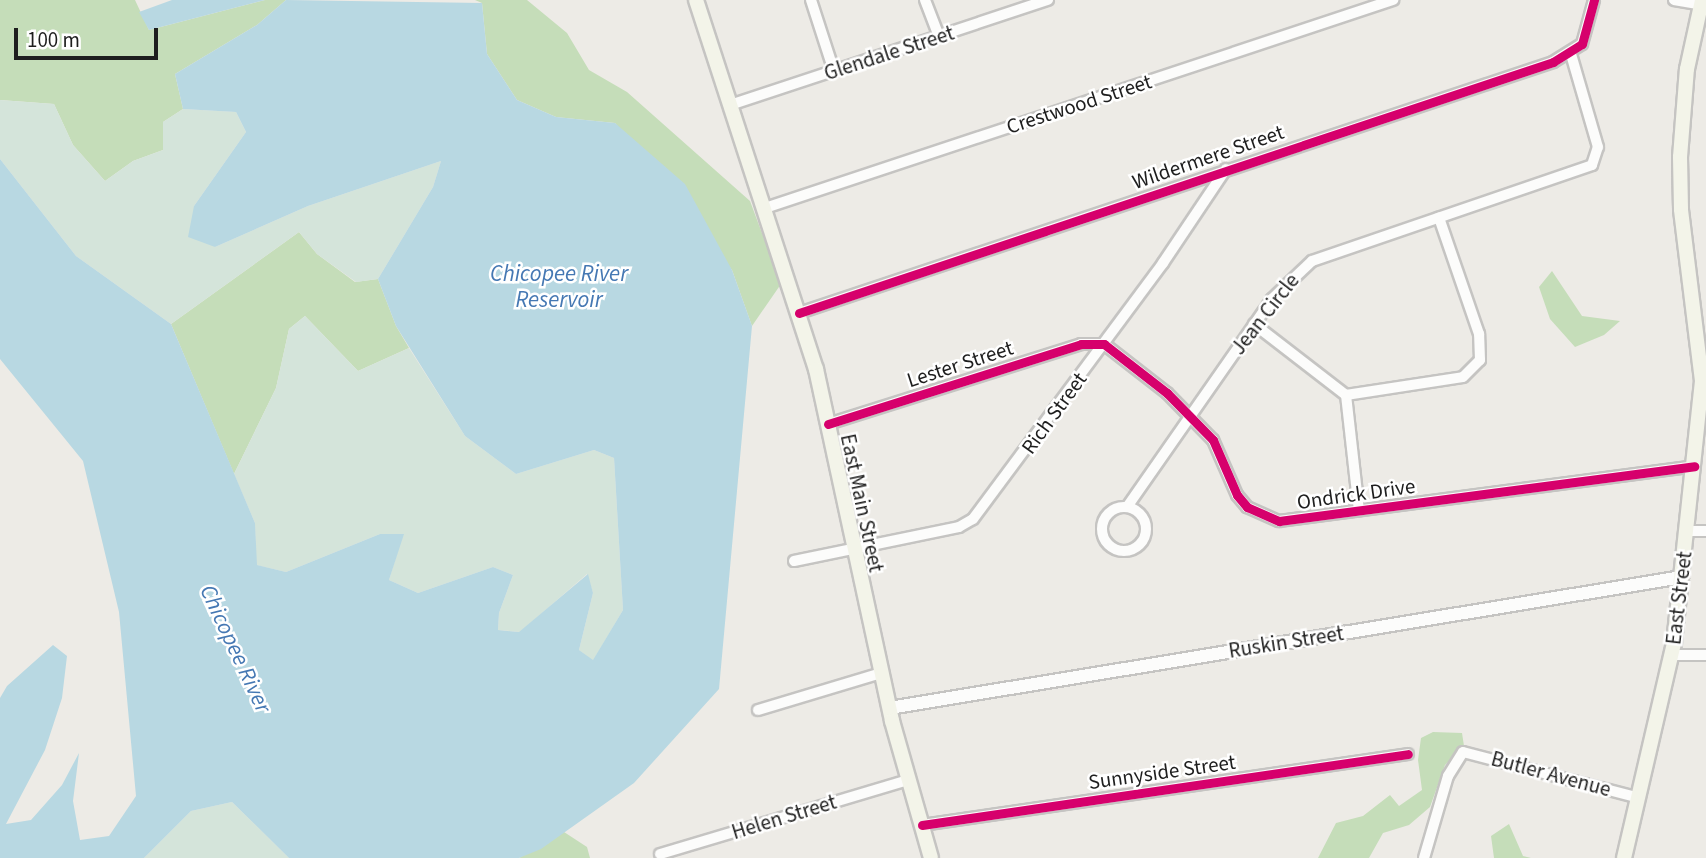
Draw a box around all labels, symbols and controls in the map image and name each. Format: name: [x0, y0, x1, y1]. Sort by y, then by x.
scale bar: [18, 14, 161, 58]
street label: Glendale Street: [821, 20, 957, 86]
text: 100 m: [27, 25, 80, 55]
street label: Crestwood Street: [1003, 69, 1155, 139]
street label: Wildermere Street: [1129, 119, 1287, 195]
water label: Chicopee River Reservoir: [490, 260, 628, 314]
street label: Jean Circle: [1226, 268, 1304, 360]
street label: Lester Street: [904, 335, 1016, 393]
street label: Rich Street: [1016, 367, 1092, 459]
street label: East Main Street: [835, 432, 889, 574]
street label: Ondrick Drive: [1295, 473, 1417, 515]
street label: East Street: [1661, 550, 1697, 646]
water label: Chicopee River: [193, 581, 277, 717]
street label: Ruskin Street: [1227, 620, 1345, 664]
street label: Butler Avenue: [1488, 746, 1614, 802]
street label: Sunnyside Street: [1087, 749, 1237, 795]
street label: Helen Street: [729, 789, 839, 845]

